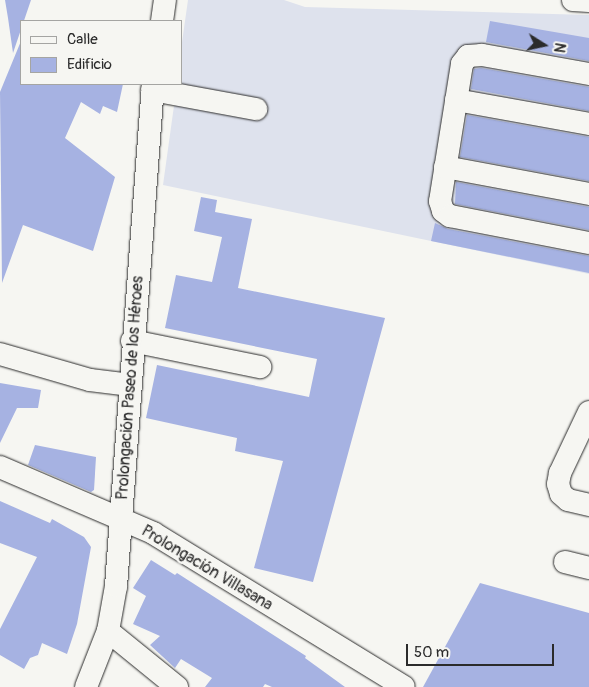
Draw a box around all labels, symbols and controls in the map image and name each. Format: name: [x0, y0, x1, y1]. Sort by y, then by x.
legend: [20, 20, 182, 85]
north arrow: [519, 20, 569, 70]
text: Calle: [67, 30, 98, 49]
text: N: [550, 42, 568, 54]
text: Edificio: [67, 55, 112, 74]
street label: Prolongación Paseo de los Héroes: [113, 275, 147, 501]
street label: Prolongación Villasana: [138, 521, 276, 615]
scale bar: [409, 634, 556, 666]
text: 50 m: [414, 643, 449, 662]

